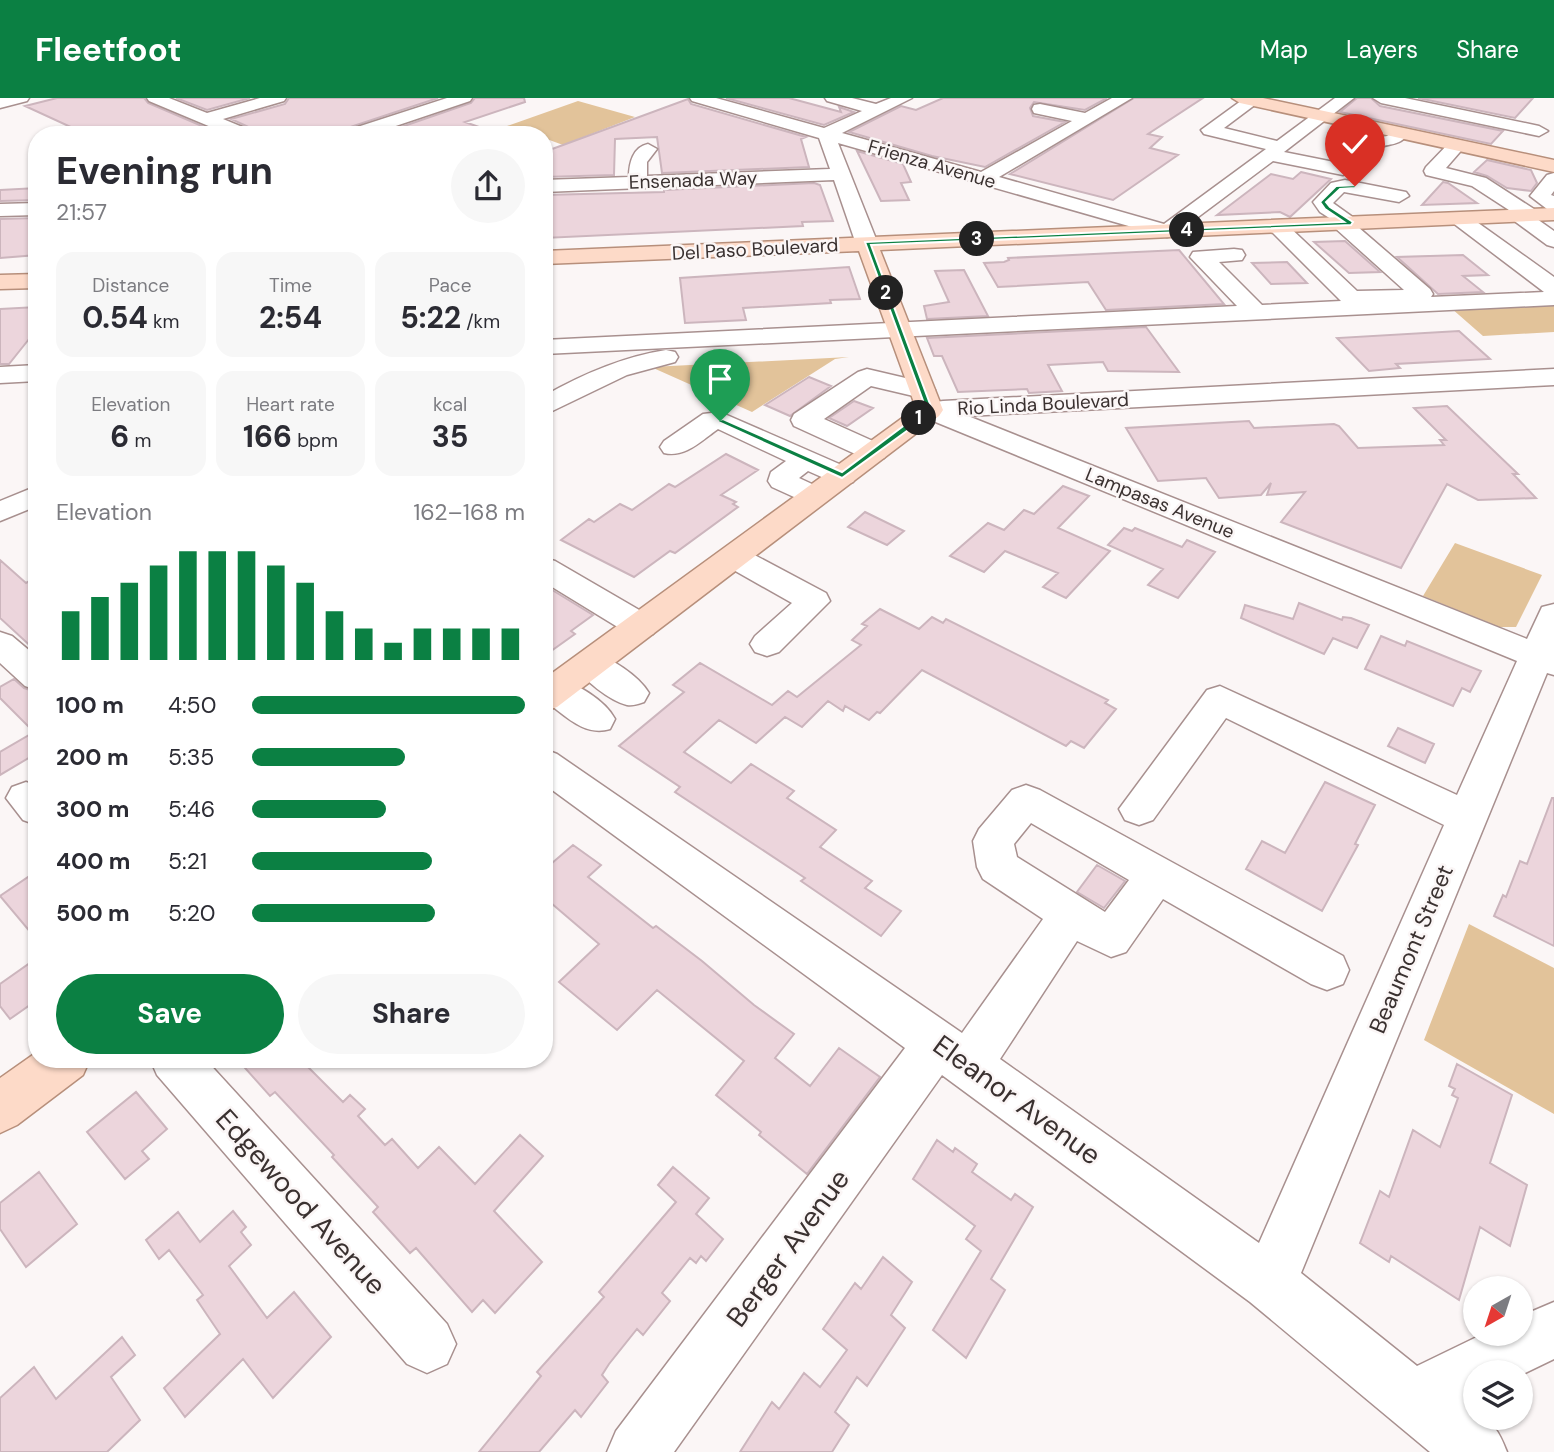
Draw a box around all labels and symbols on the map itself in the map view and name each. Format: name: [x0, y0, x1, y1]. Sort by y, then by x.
pin: [1325, 114, 1385, 186]
street label: Frienza Avenue: [865, 134, 999, 194]
street label: Ensenada Way: [628, 165, 758, 195]
pin: 4: [1170, 212, 1204, 248]
pin: 3: [960, 222, 995, 256]
street label: Del Paso Boulevard: [671, 232, 839, 266]
pin: 2: [868, 276, 903, 310]
pin: [690, 349, 750, 421]
street label: Rio Linda Boulevard: [957, 387, 1129, 421]
pin: 1: [902, 400, 936, 436]
street label: Lampasas Avenue: [1082, 462, 1238, 544]
street label: Beaumont Street: [1362, 860, 1460, 1038]
street label: Eleanor Avenue: [926, 1027, 1108, 1173]
street label: Edgewood Avenue: [208, 1101, 394, 1303]
street label: Berger Avenue: [718, 1162, 858, 1334]
north arrow: [1463, 1276, 1533, 1346]

